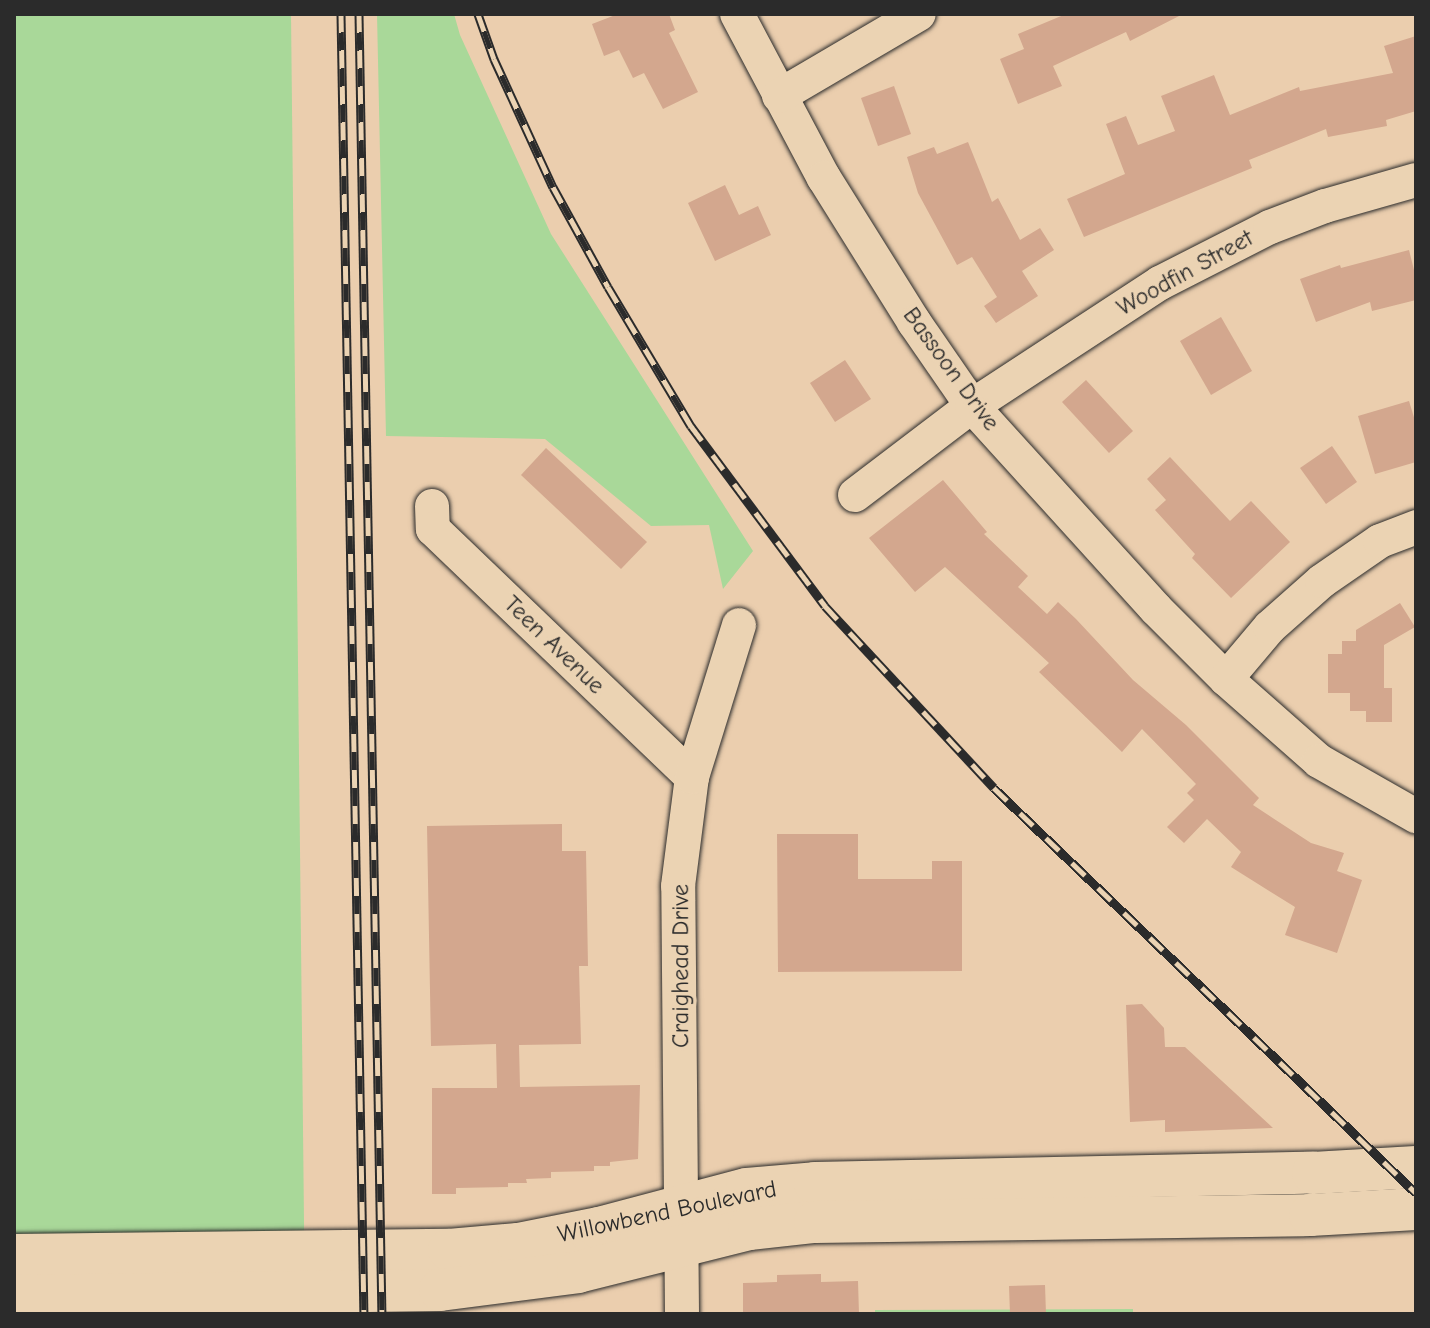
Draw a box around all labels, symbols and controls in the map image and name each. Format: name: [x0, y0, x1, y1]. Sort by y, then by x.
street label: Woodfin Street: [1112, 224, 1258, 322]
street label: Bassoon Drive: [897, 302, 1005, 436]
street label: Teen Avenue: [498, 590, 610, 700]
street label: Craighead Drive: [667, 884, 695, 1048]
street label: Willowbend Boulevard: [555, 1175, 779, 1249]

